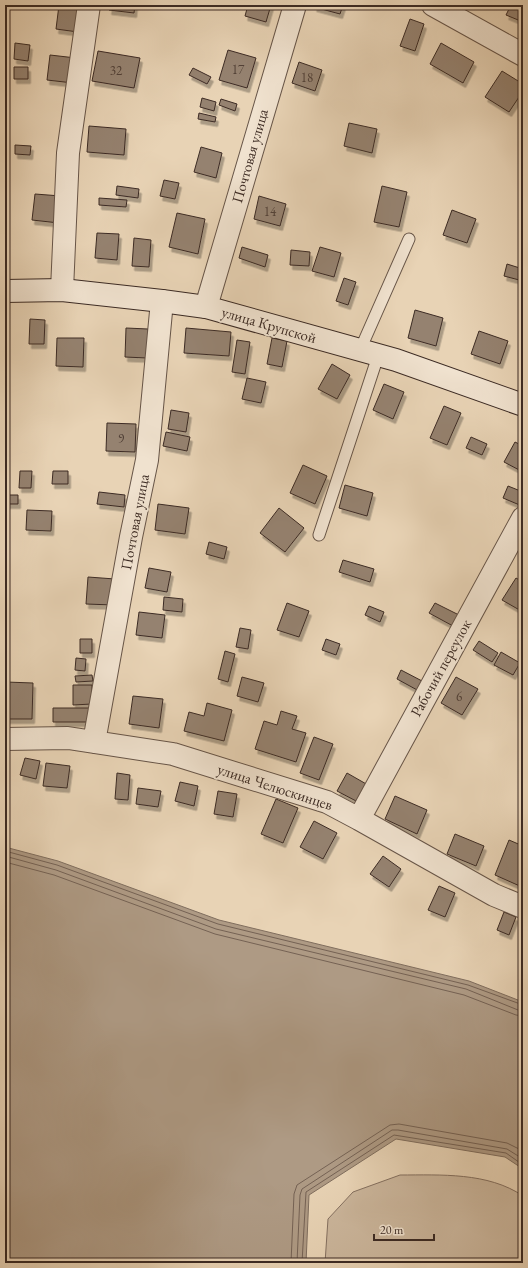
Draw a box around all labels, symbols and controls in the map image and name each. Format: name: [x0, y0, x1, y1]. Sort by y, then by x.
house number: 17: [232, 61, 245, 78]
house number: 32: [110, 62, 123, 79]
house number: 18: [301, 69, 313, 86]
street label: Почтовая улица: [227, 107, 272, 205]
house number: 14: [264, 203, 277, 220]
street label: улица Крупской: [220, 302, 319, 347]
house number: 9: [118, 430, 125, 447]
street label: Почтовая улица: [116, 472, 153, 571]
street label: Рабочий переулок: [406, 616, 475, 720]
house number: 6: [456, 688, 462, 705]
street label: улица Челюскинцев: [215, 759, 335, 814]
scale bar: [374, 1216, 434, 1242]
text: 20 m: [380, 1222, 404, 1238]

